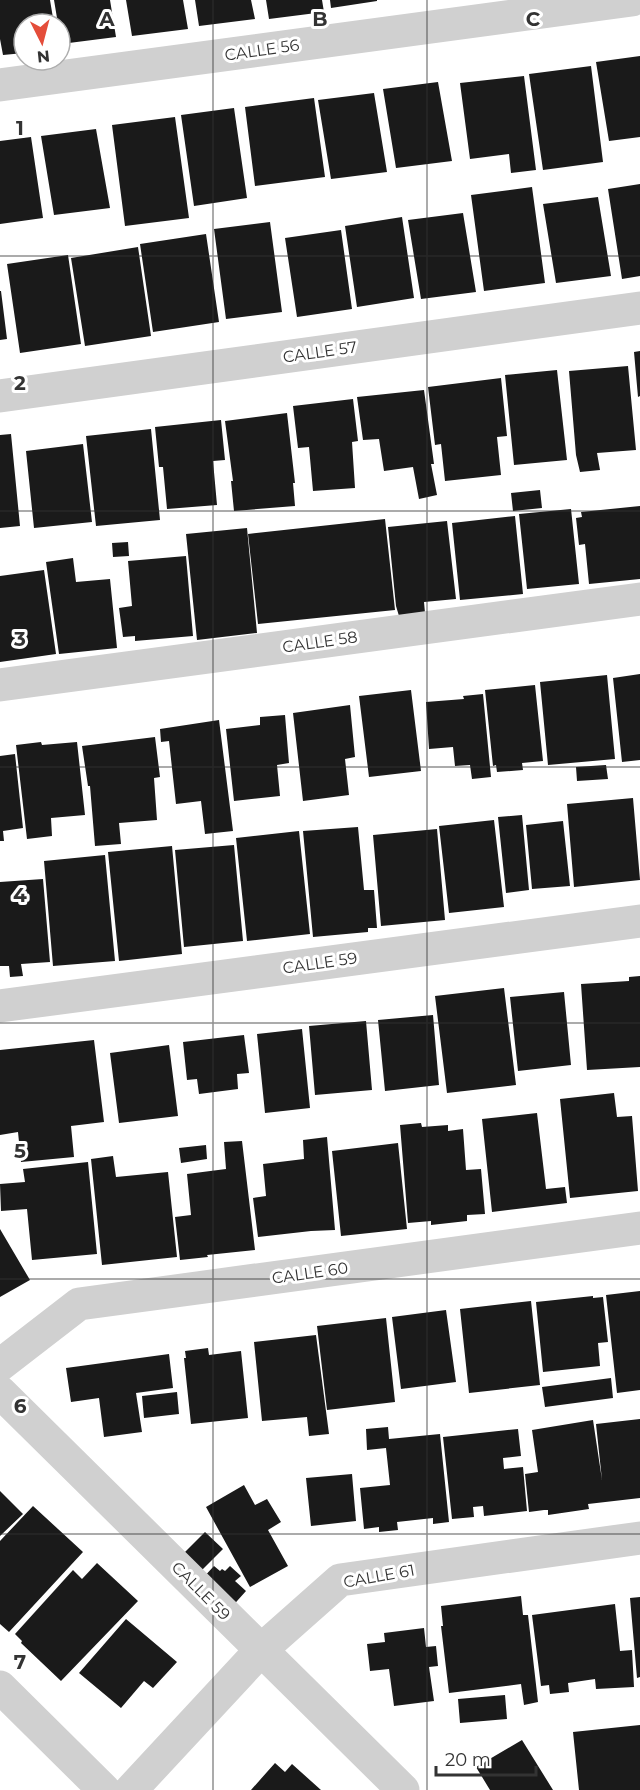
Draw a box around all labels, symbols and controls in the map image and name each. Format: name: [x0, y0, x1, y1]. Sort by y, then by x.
text: A: [98, 7, 115, 31]
text: B: [312, 7, 328, 31]
text: C: [526, 7, 541, 31]
north arrow: [12, 12, 72, 72]
street label: CALLE 56: [224, 35, 301, 65]
text: N: [36, 46, 51, 67]
text: 1: [16, 116, 24, 140]
street label: CALLE 57: [282, 337, 358, 367]
text: 2: [14, 371, 26, 395]
text: 3: [13, 627, 26, 651]
street label: CALLE 58: [281, 627, 359, 657]
text: 4: [13, 883, 27, 907]
street label: CALLE 59: [282, 948, 358, 978]
text: 5: [14, 1139, 26, 1163]
street label: CALLE 60: [271, 1258, 349, 1288]
text: 6: [14, 1394, 27, 1418]
street label: CALLE 59: [168, 1558, 234, 1624]
street label: CALLE 61: [342, 1560, 416, 1592]
text: 7: [14, 1650, 26, 1674]
scale bar: [436, 1739, 536, 1777]
text: 20 m: [445, 1749, 491, 1771]

